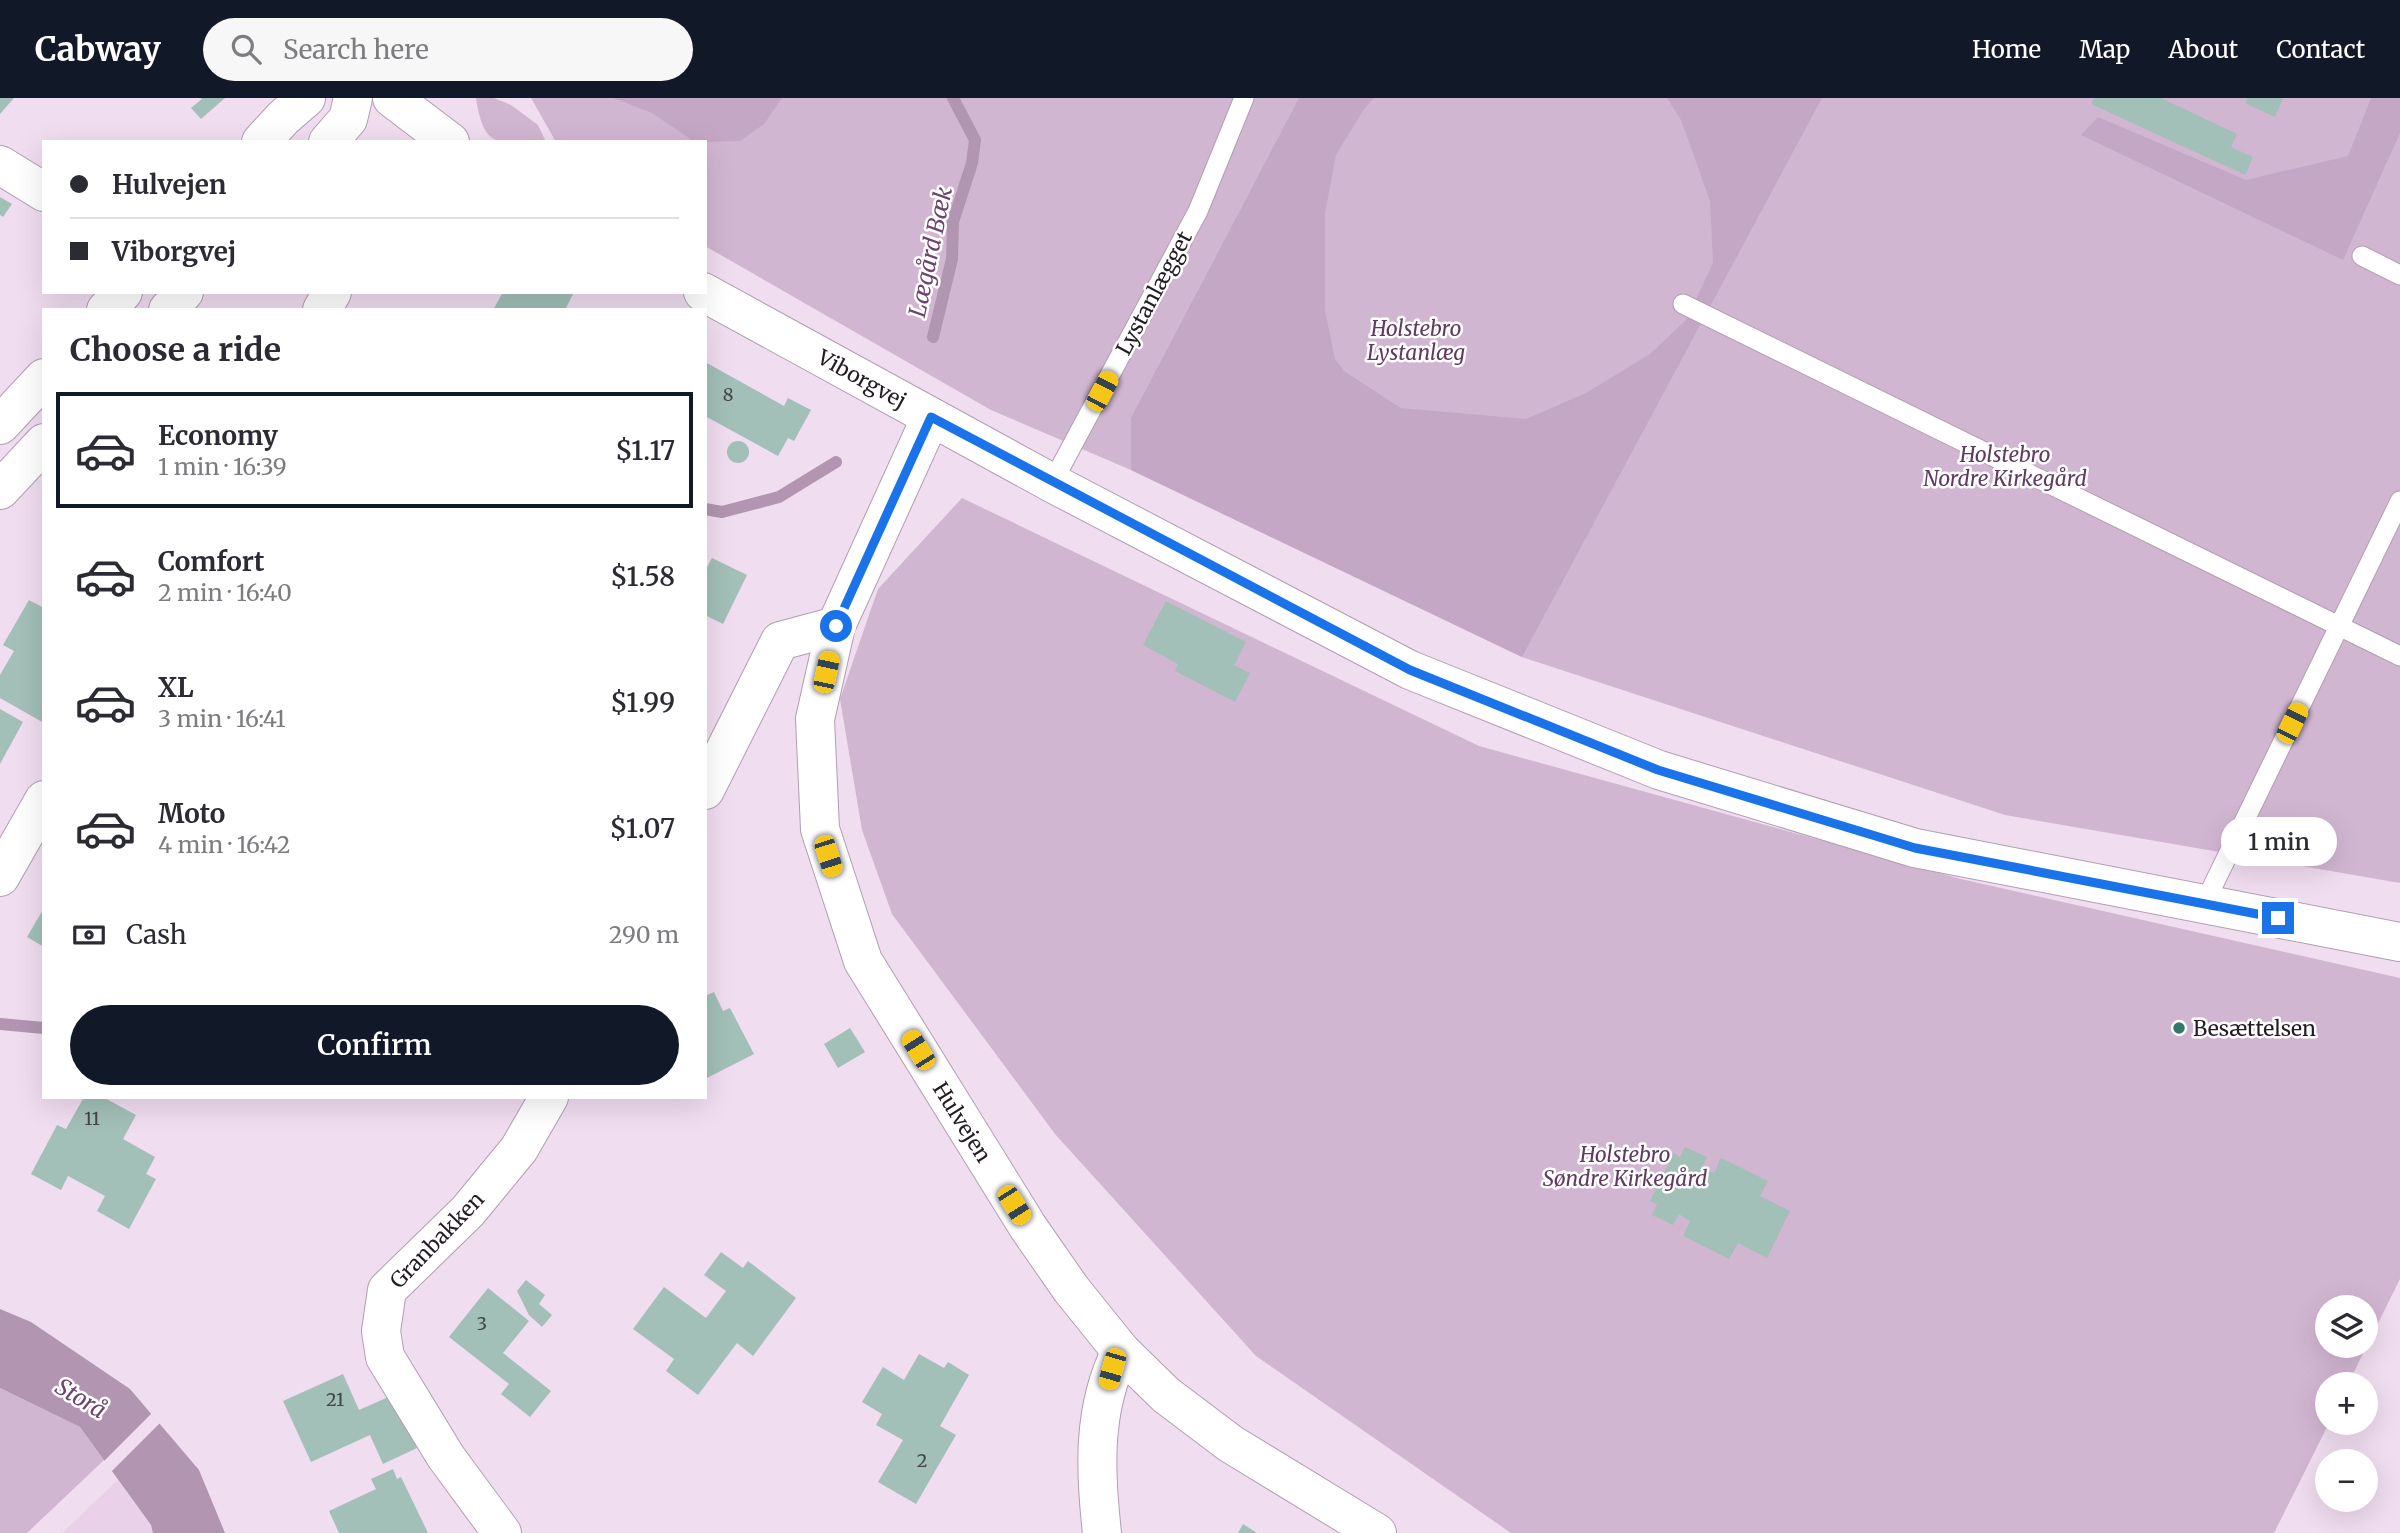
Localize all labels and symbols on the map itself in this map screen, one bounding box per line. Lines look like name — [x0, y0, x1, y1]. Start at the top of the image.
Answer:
water label: Lægård Bæk — [902, 184, 958, 320]
street label: Lystanlægget — [1110, 226, 1198, 360]
park label: Holstebro Lystanlæg — [1367, 315, 1465, 366]
street label: Viborgvej — [812, 343, 911, 414]
car — [1083, 368, 1122, 414]
house number: 8 — [723, 383, 733, 406]
park label: Holstebro Nordre Kirkegård — [1923, 441, 2087, 492]
route start — [820, 610, 852, 642]
car — [812, 649, 841, 695]
car — [2274, 700, 2311, 746]
callout: 1 min — [2220, 816, 2336, 866]
car — [812, 833, 845, 879]
route end — [2262, 902, 2294, 934]
place label: Besættelsen — [2193, 1015, 2316, 1042]
marker: Besættelsen — [2171, 1020, 2187, 1036]
car — [898, 1027, 939, 1073]
street label: Hulvejen — [927, 1077, 997, 1167]
house number: 11 — [84, 1107, 100, 1130]
park label: Holstebro Søndre Kirkegård — [1543, 1141, 1707, 1192]
car — [994, 1182, 1035, 1228]
street label: Granbakken — [384, 1186, 490, 1294]
house number: 3 — [477, 1312, 487, 1335]
car — [1097, 1346, 1128, 1392]
water label: Storå — [50, 1372, 112, 1424]
house number: 21 — [326, 1388, 344, 1411]
house number: 2 — [917, 1449, 927, 1472]

